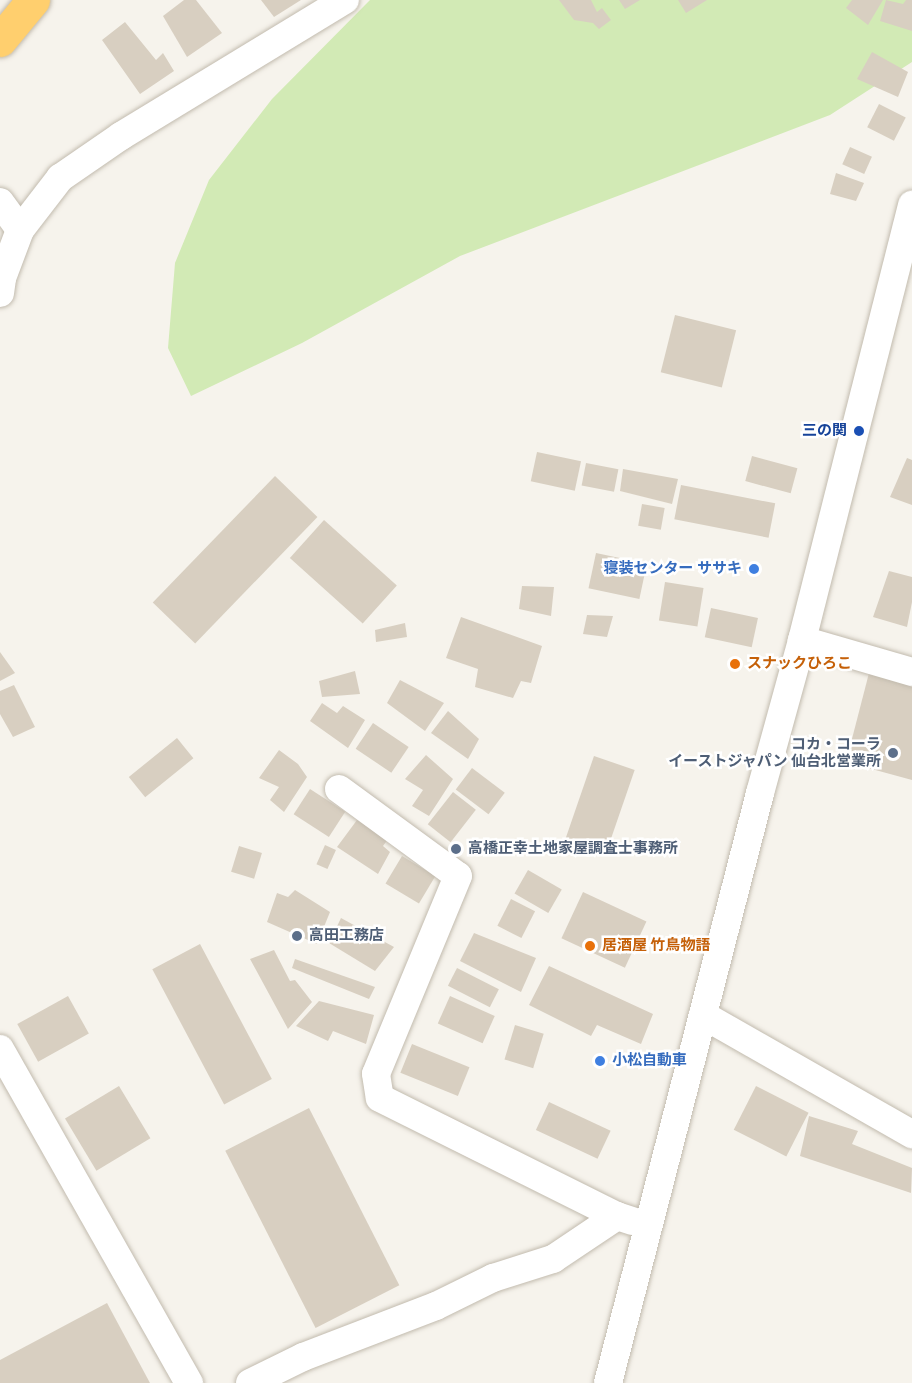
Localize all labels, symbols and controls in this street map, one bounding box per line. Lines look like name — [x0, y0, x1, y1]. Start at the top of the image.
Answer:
place label: 三の関 — [802, 422, 847, 440]
marker: 三の関 — [852, 424, 866, 438]
place label: 寝装センター ササキ — [603, 560, 742, 578]
marker: 寝装センター ササキ — [747, 562, 761, 576]
place label: スナックひろこ — [747, 655, 852, 673]
marker: スナックひろこ — [728, 657, 742, 671]
place label: コカ・コーラ イーストジャパン 仙台北営業所 — [667, 735, 881, 770]
marker: コカ・コーラ イーストジャパン 仙台北営業所 — [886, 746, 900, 760]
place label: 高橋正幸土地家屋調査士事務所 — [468, 840, 678, 858]
marker: 高橋正幸土地家屋調査士事務所 — [449, 842, 463, 856]
place label: 高田工務店 — [309, 927, 384, 945]
marker: 高田工務店 — [290, 929, 304, 943]
place label: 居酒屋 竹鳥物語 — [602, 937, 711, 955]
marker: 居酒屋 竹鳥物語 — [583, 939, 597, 953]
place label: 小松自動車 — [612, 1052, 687, 1070]
marker: 小松自動車 — [593, 1054, 607, 1068]

